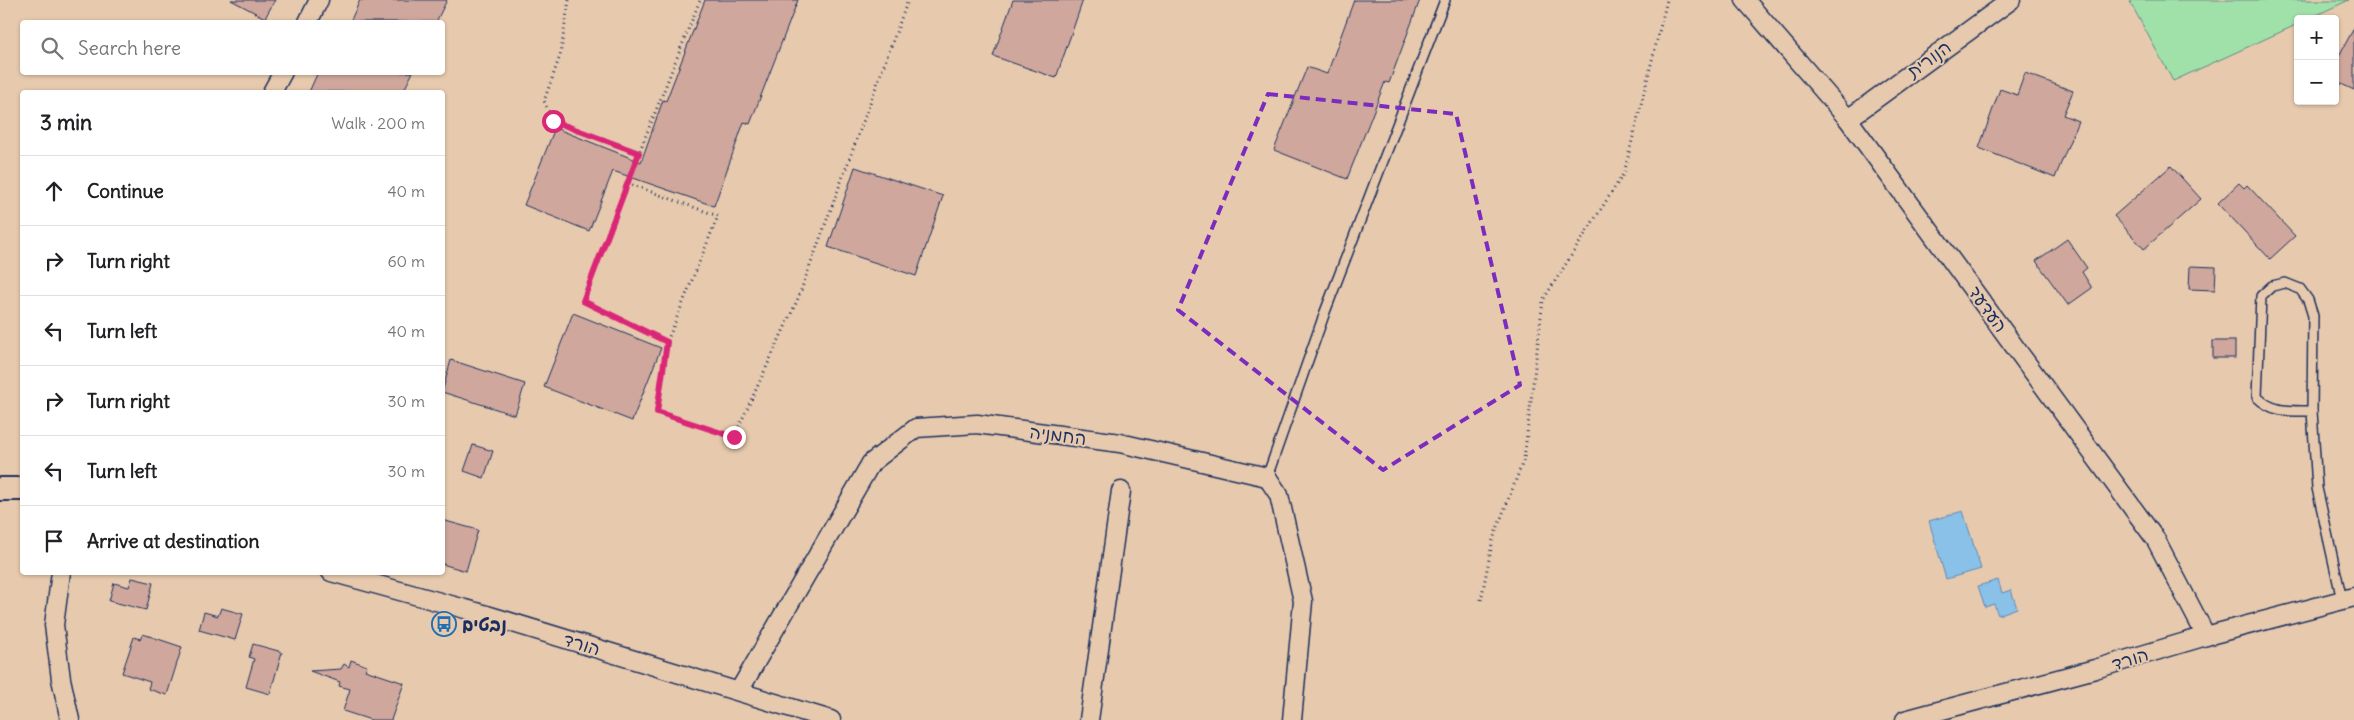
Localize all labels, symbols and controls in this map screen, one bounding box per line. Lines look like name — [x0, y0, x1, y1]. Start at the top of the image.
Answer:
map controls — [2294, 15, 2339, 105]
button: + — [2294, 15, 2339, 60]
search box — [20, 20, 445, 75]
icon: search — [38, 34, 66, 62]
street label: הנורית — [1902, 35, 1956, 83]
text: Search here — [78, 36, 181, 60]
button: − — [2294, 60, 2339, 105]
text: 3 min — [40, 109, 92, 136]
route start — [542, 110, 565, 133]
text: Walk · 200 m — [331, 113, 425, 133]
icon: ahead — [40, 177, 68, 205]
text: Continue — [87, 179, 164, 203]
text: 40 m — [387, 181, 425, 201]
icon: right — [40, 247, 68, 275]
text: Turn right — [87, 249, 170, 273]
text: 60 m — [387, 251, 425, 271]
street label: העדעד — [1963, 281, 2013, 337]
icon: left — [40, 317, 68, 345]
text: Turn left — [87, 319, 157, 343]
text: 40 m — [387, 321, 425, 341]
icon: right — [40, 387, 68, 415]
text: Turn right — [87, 389, 170, 413]
text: 30 m — [388, 391, 425, 411]
street label: החמניה — [1028, 420, 1088, 450]
route end — [723, 426, 746, 449]
icon: left — [40, 457, 68, 485]
text: Turn left — [87, 459, 157, 483]
text: 30 m — [388, 461, 425, 481]
icon: arrive — [40, 527, 68, 555]
text: Arrive at destination — [87, 529, 260, 553]
bus stop icon: נבטים — [431, 611, 457, 637]
place label: נבטים — [462, 613, 507, 636]
street label: הורד — [561, 628, 603, 660]
street label: הורד — [2109, 643, 2151, 675]

